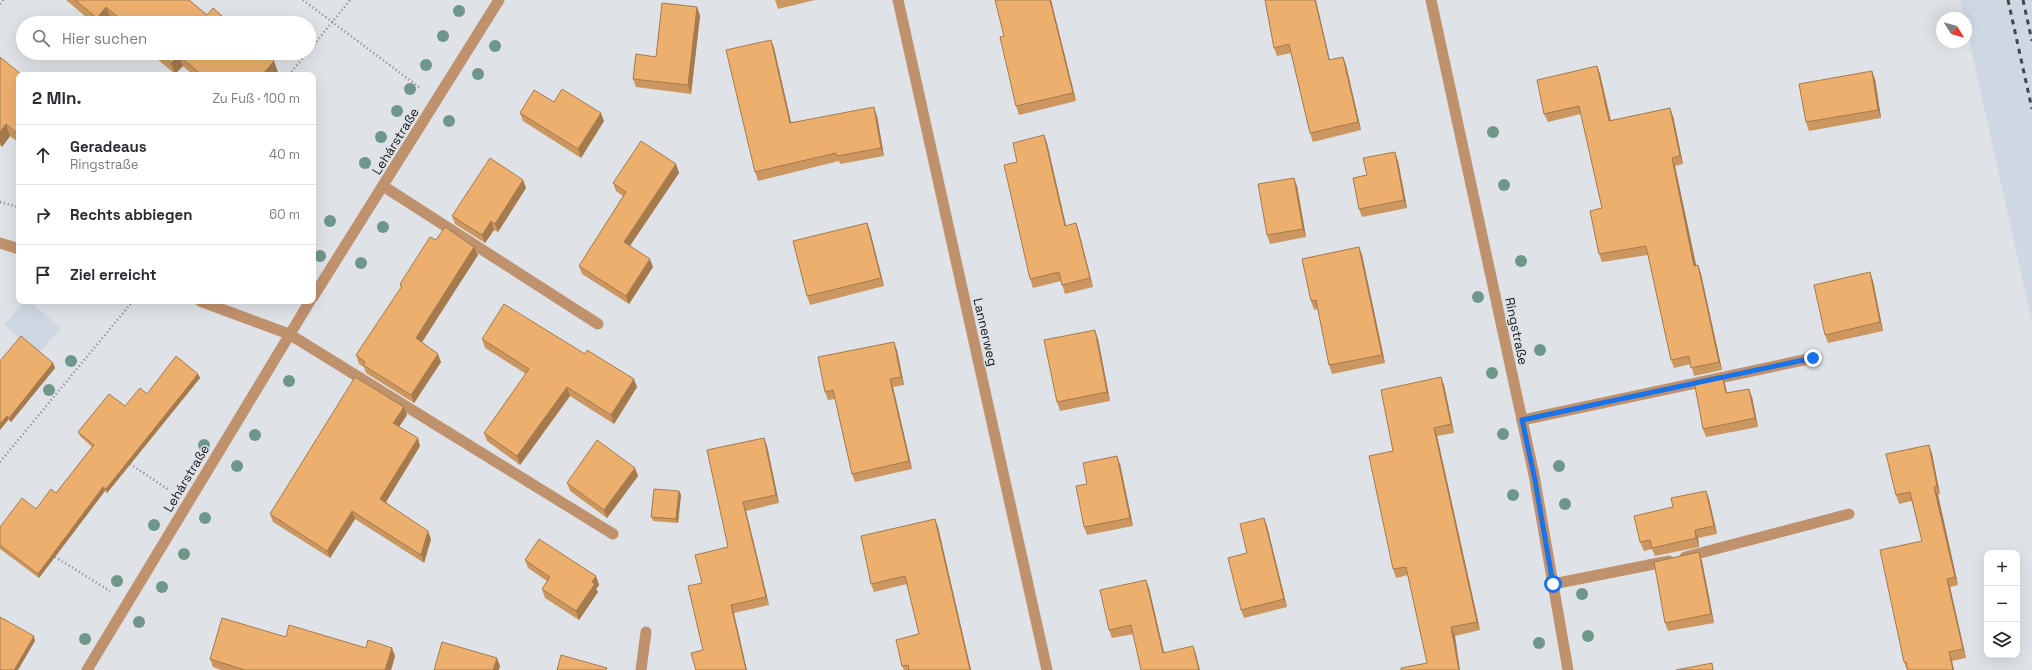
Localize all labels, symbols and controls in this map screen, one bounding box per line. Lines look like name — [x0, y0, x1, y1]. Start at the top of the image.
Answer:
north arrow — [1936, 12, 1972, 48]
search box — [16, 16, 316, 60]
icon: search — [30, 27, 52, 49]
text: Hier suchen — [62, 29, 147, 48]
text: 2 Min. — [32, 87, 81, 109]
text: Zu Fuß · 100 m — [212, 90, 300, 107]
street label: Lehárstraße — [368, 105, 423, 178]
text: Geradeaus — [70, 137, 147, 156]
icon: ahead — [32, 144, 54, 166]
text: 40 m — [269, 146, 300, 163]
text: Ringstraße — [70, 156, 138, 173]
icon: right — [32, 204, 54, 226]
text: Rechts abbiegen — [70, 205, 192, 224]
text: 60 m — [269, 206, 300, 223]
icon: arrive — [32, 264, 54, 286]
text: Ziel erreicht — [70, 265, 157, 284]
street label: Lannerweg — [969, 296, 1002, 368]
street label: Ringstraße — [1501, 296, 1532, 366]
route end — [1804, 349, 1822, 367]
street label: Lehárstraße — [160, 441, 213, 515]
map controls — [1984, 550, 2020, 658]
button: + — [1984, 550, 2020, 586]
route start — [1544, 575, 1562, 593]
button: − — [1984, 586, 2020, 622]
button: layers — [1984, 622, 2020, 658]

